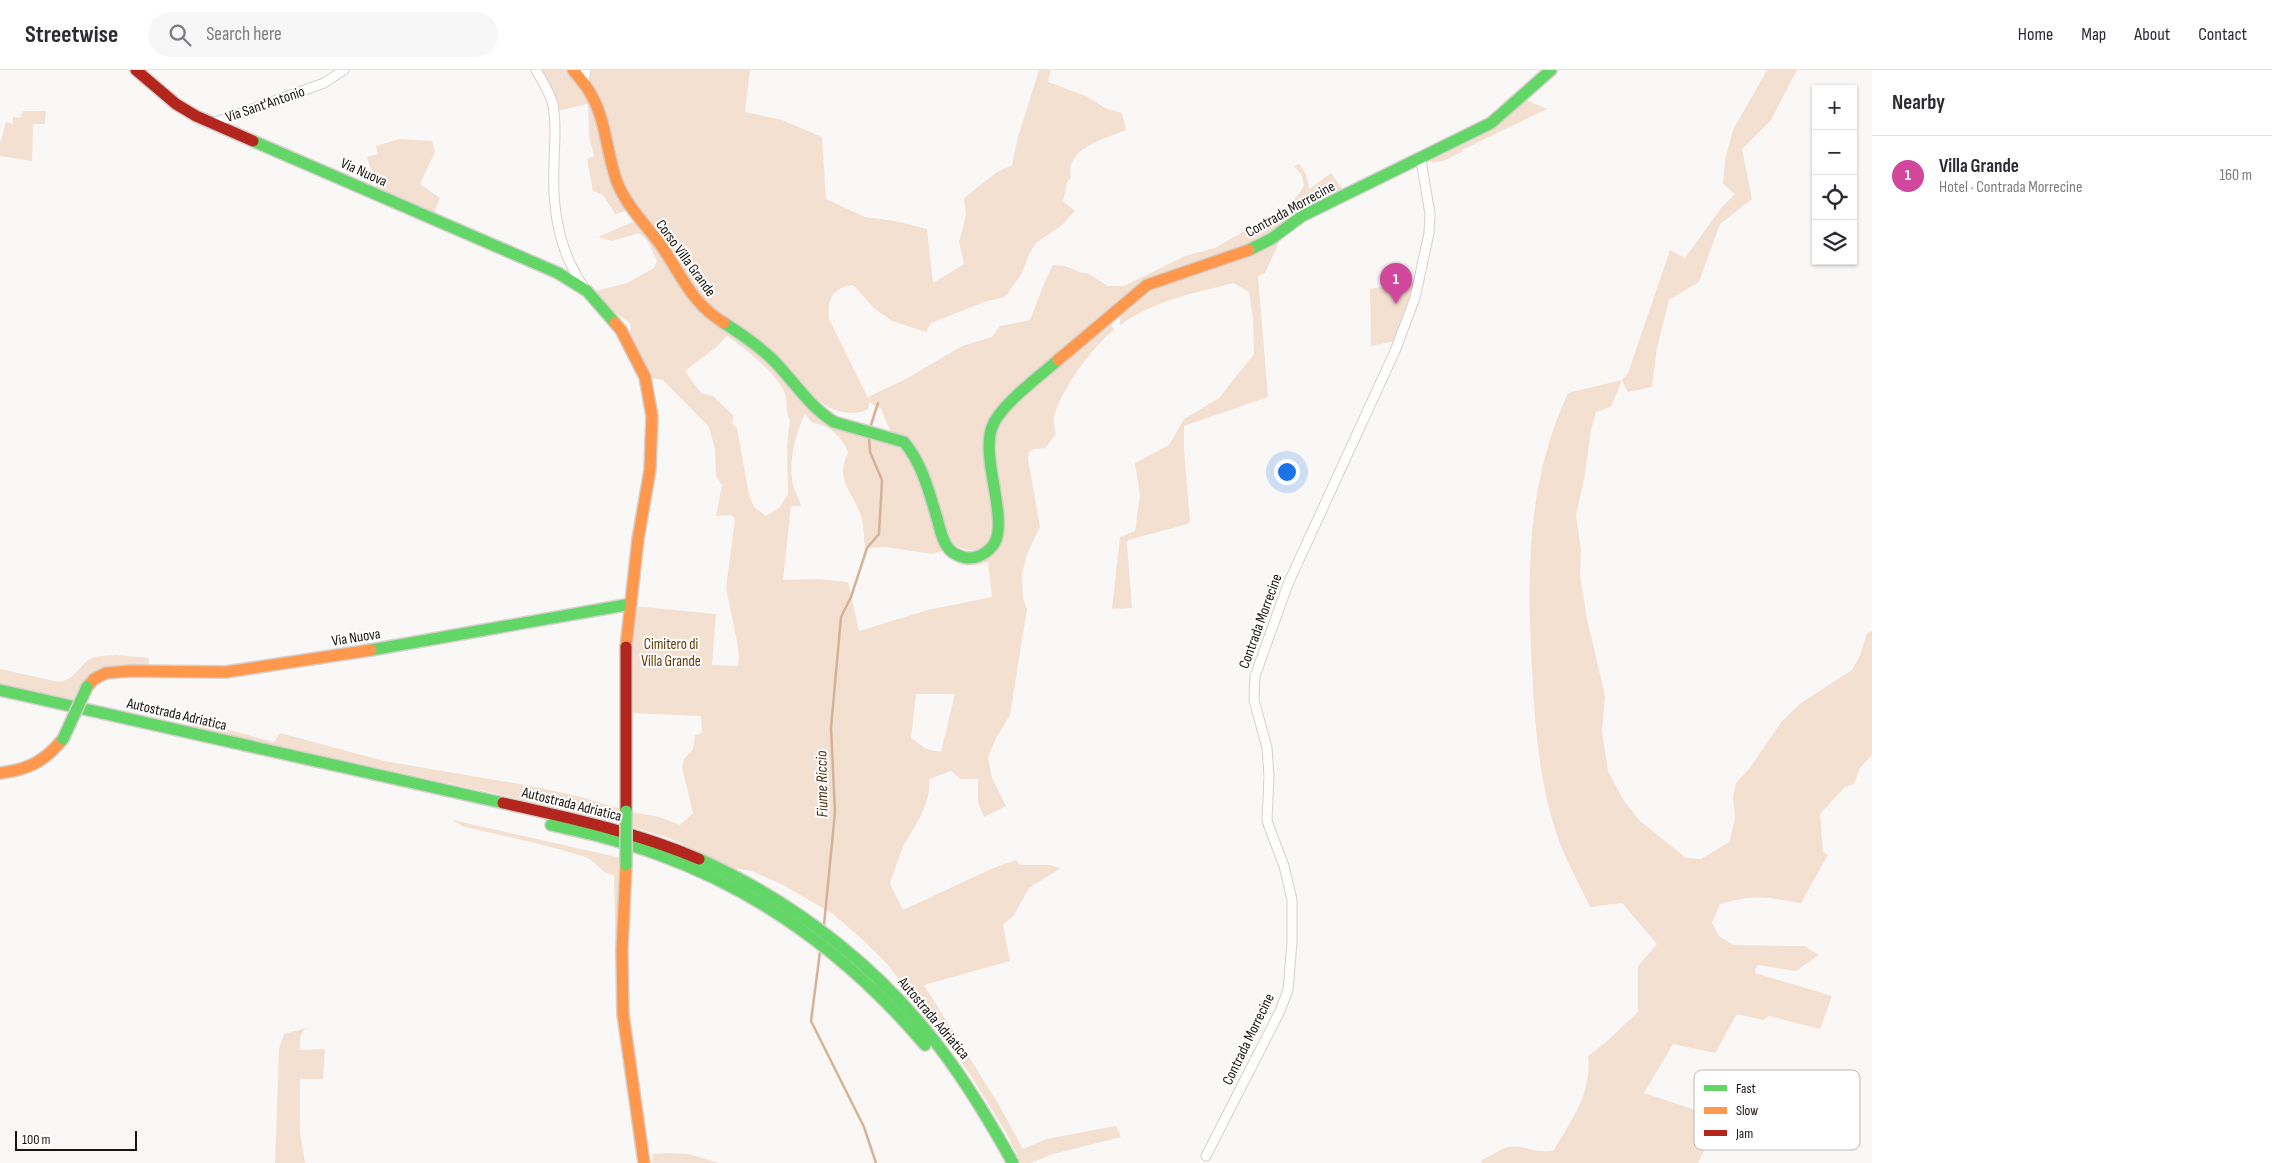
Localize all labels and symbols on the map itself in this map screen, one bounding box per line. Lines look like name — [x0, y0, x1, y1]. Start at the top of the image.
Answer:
street label: Via Sant'Antonio — [223, 82, 307, 127]
street label: Via Nuova — [338, 154, 390, 191]
street label: Contrada Morrecine — [1242, 177, 1338, 242]
street label: Corso Villa Grande — [651, 216, 720, 301]
pin: 1 — [1380, 263, 1412, 304]
your location — [1274, 459, 1300, 485]
street label: Contrada Morrecine — [1235, 571, 1286, 671]
street label: Via Nuova — [330, 624, 382, 651]
park label: Cimitero di Villa Grande — [641, 635, 701, 671]
street label: Autostrada Adriatica — [124, 694, 229, 735]
water label: Fiume Riccio — [812, 750, 833, 817]
street label: Autostrada Adriatica — [519, 783, 624, 826]
street label: Autostrada Adriatica — [893, 972, 974, 1064]
street label: Contrada Morrecine — [1218, 990, 1279, 1088]
legend — [1694, 1070, 1860, 1150]
text: Fast — [1736, 1080, 1756, 1097]
text: Slow — [1736, 1102, 1758, 1119]
text: Jam — [1735, 1125, 1753, 1142]
scale bar — [15, 1128, 138, 1151]

